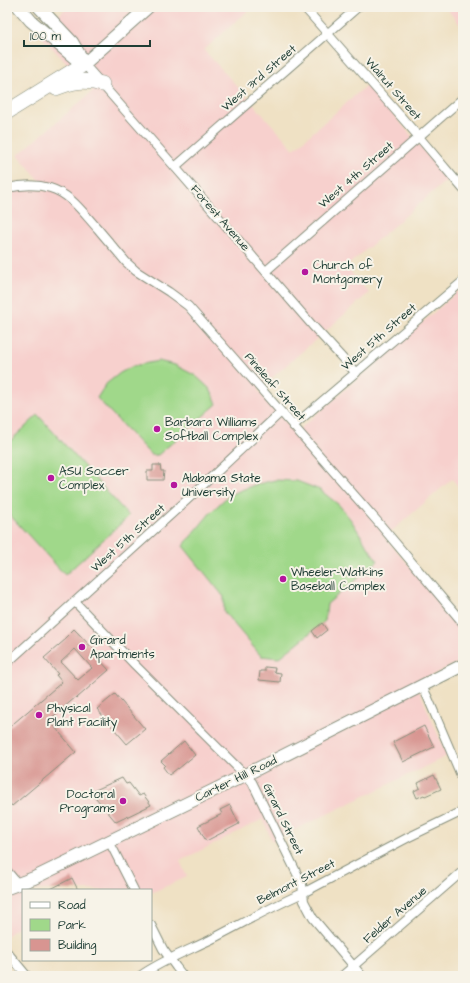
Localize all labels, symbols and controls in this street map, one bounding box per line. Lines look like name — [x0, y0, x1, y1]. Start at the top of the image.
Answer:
scale bar — [24, 22, 150, 48]
text: 100 m — [30, 28, 61, 45]
street label: West 3rd Street — [218, 41, 300, 115]
street label: Walnut Street — [361, 54, 425, 124]
street label: West 4th Street — [315, 138, 397, 212]
street label: Forest Avenue — [186, 181, 254, 255]
place label: Church of Montgomery — [313, 257, 383, 289]
marker: Church of Montgomery — [300, 267, 310, 277]
street label: West 5th Street — [338, 299, 420, 374]
street label: Pineleaf Street — [241, 349, 310, 425]
place label: Barbara Williams Softball Complex — [165, 414, 259, 445]
marker: Barbara Williams Softball Complex — [152, 424, 162, 434]
place label: ASU Soccer Complex — [59, 463, 129, 494]
place label: Alabama State University — [182, 470, 261, 502]
marker: ASU Soccer Complex — [46, 473, 56, 483]
marker: Alabama State University — [169, 480, 179, 490]
street label: West 5th Street — [87, 500, 169, 576]
place label: Wheeler-Watkins Baseball Complex — [291, 564, 385, 595]
marker: Wheeler-Watkins Baseball Complex — [278, 574, 288, 584]
place label: Girard Apartments — [90, 632, 155, 663]
marker: Girard Apartments — [77, 642, 87, 652]
place label: Physical Plant Facility — [47, 700, 118, 732]
marker: Physical Plant Facility — [34, 710, 44, 720]
street label: Carter Hill Road — [192, 752, 280, 806]
street label: Girard Street — [258, 780, 308, 858]
place label: Doctoral Programs — [60, 786, 115, 818]
marker: Doctoral Programs — [118, 796, 128, 806]
street label: Belmont Street — [254, 855, 338, 909]
street label: Felder Avenue — [359, 882, 431, 948]
legend — [22, 889, 152, 961]
text: Road — [58, 897, 86, 914]
text: Park — [58, 917, 86, 934]
text: Building — [58, 937, 96, 955]

